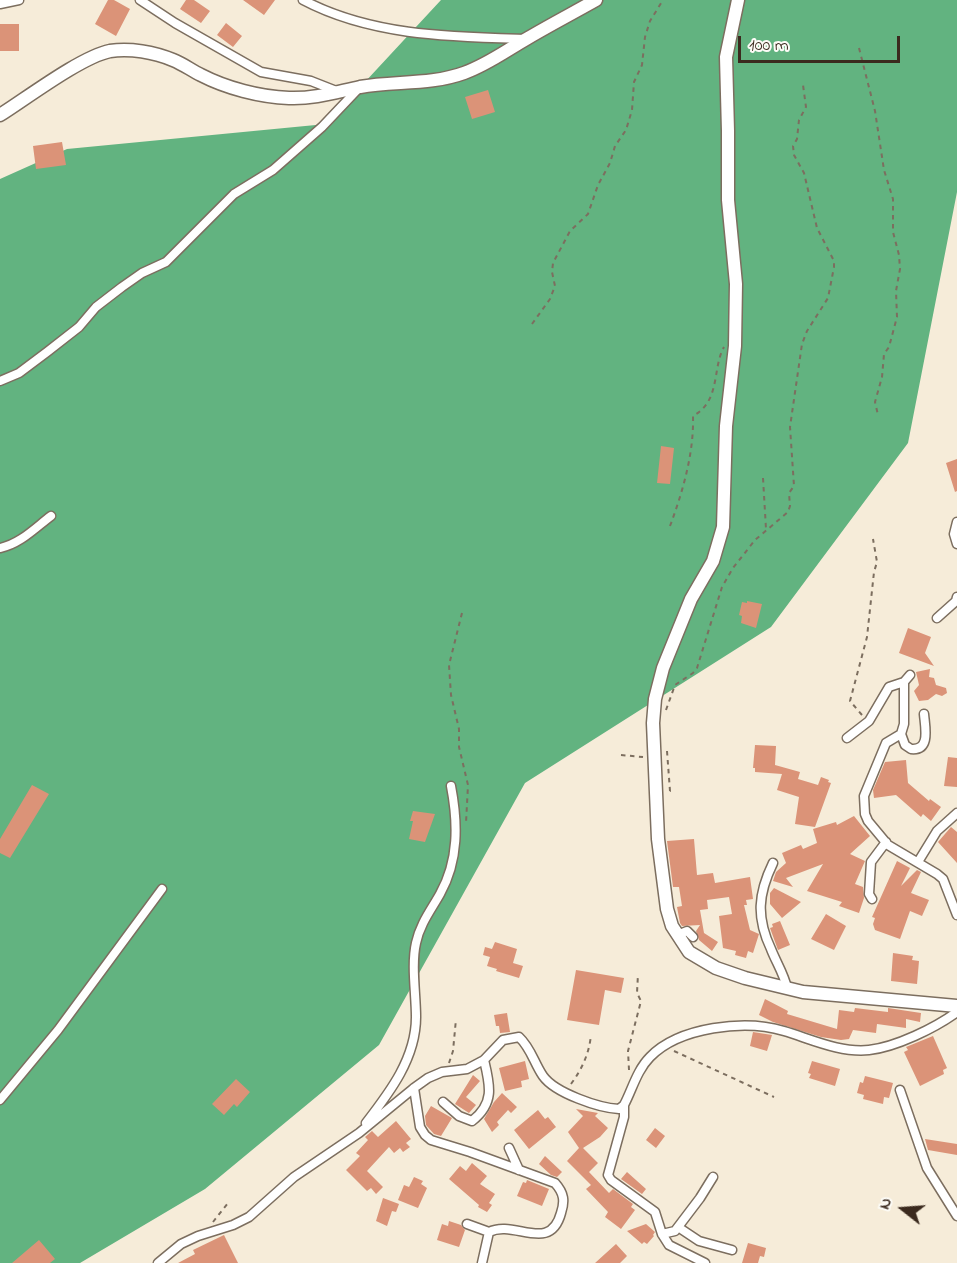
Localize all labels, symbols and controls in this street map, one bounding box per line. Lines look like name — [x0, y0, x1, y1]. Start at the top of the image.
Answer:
scale bar — [741, 24, 903, 62]
text: 100 m — [749, 33, 789, 59]
north arrow — [873, 1179, 933, 1239]
text: N — [873, 1195, 899, 1212]

